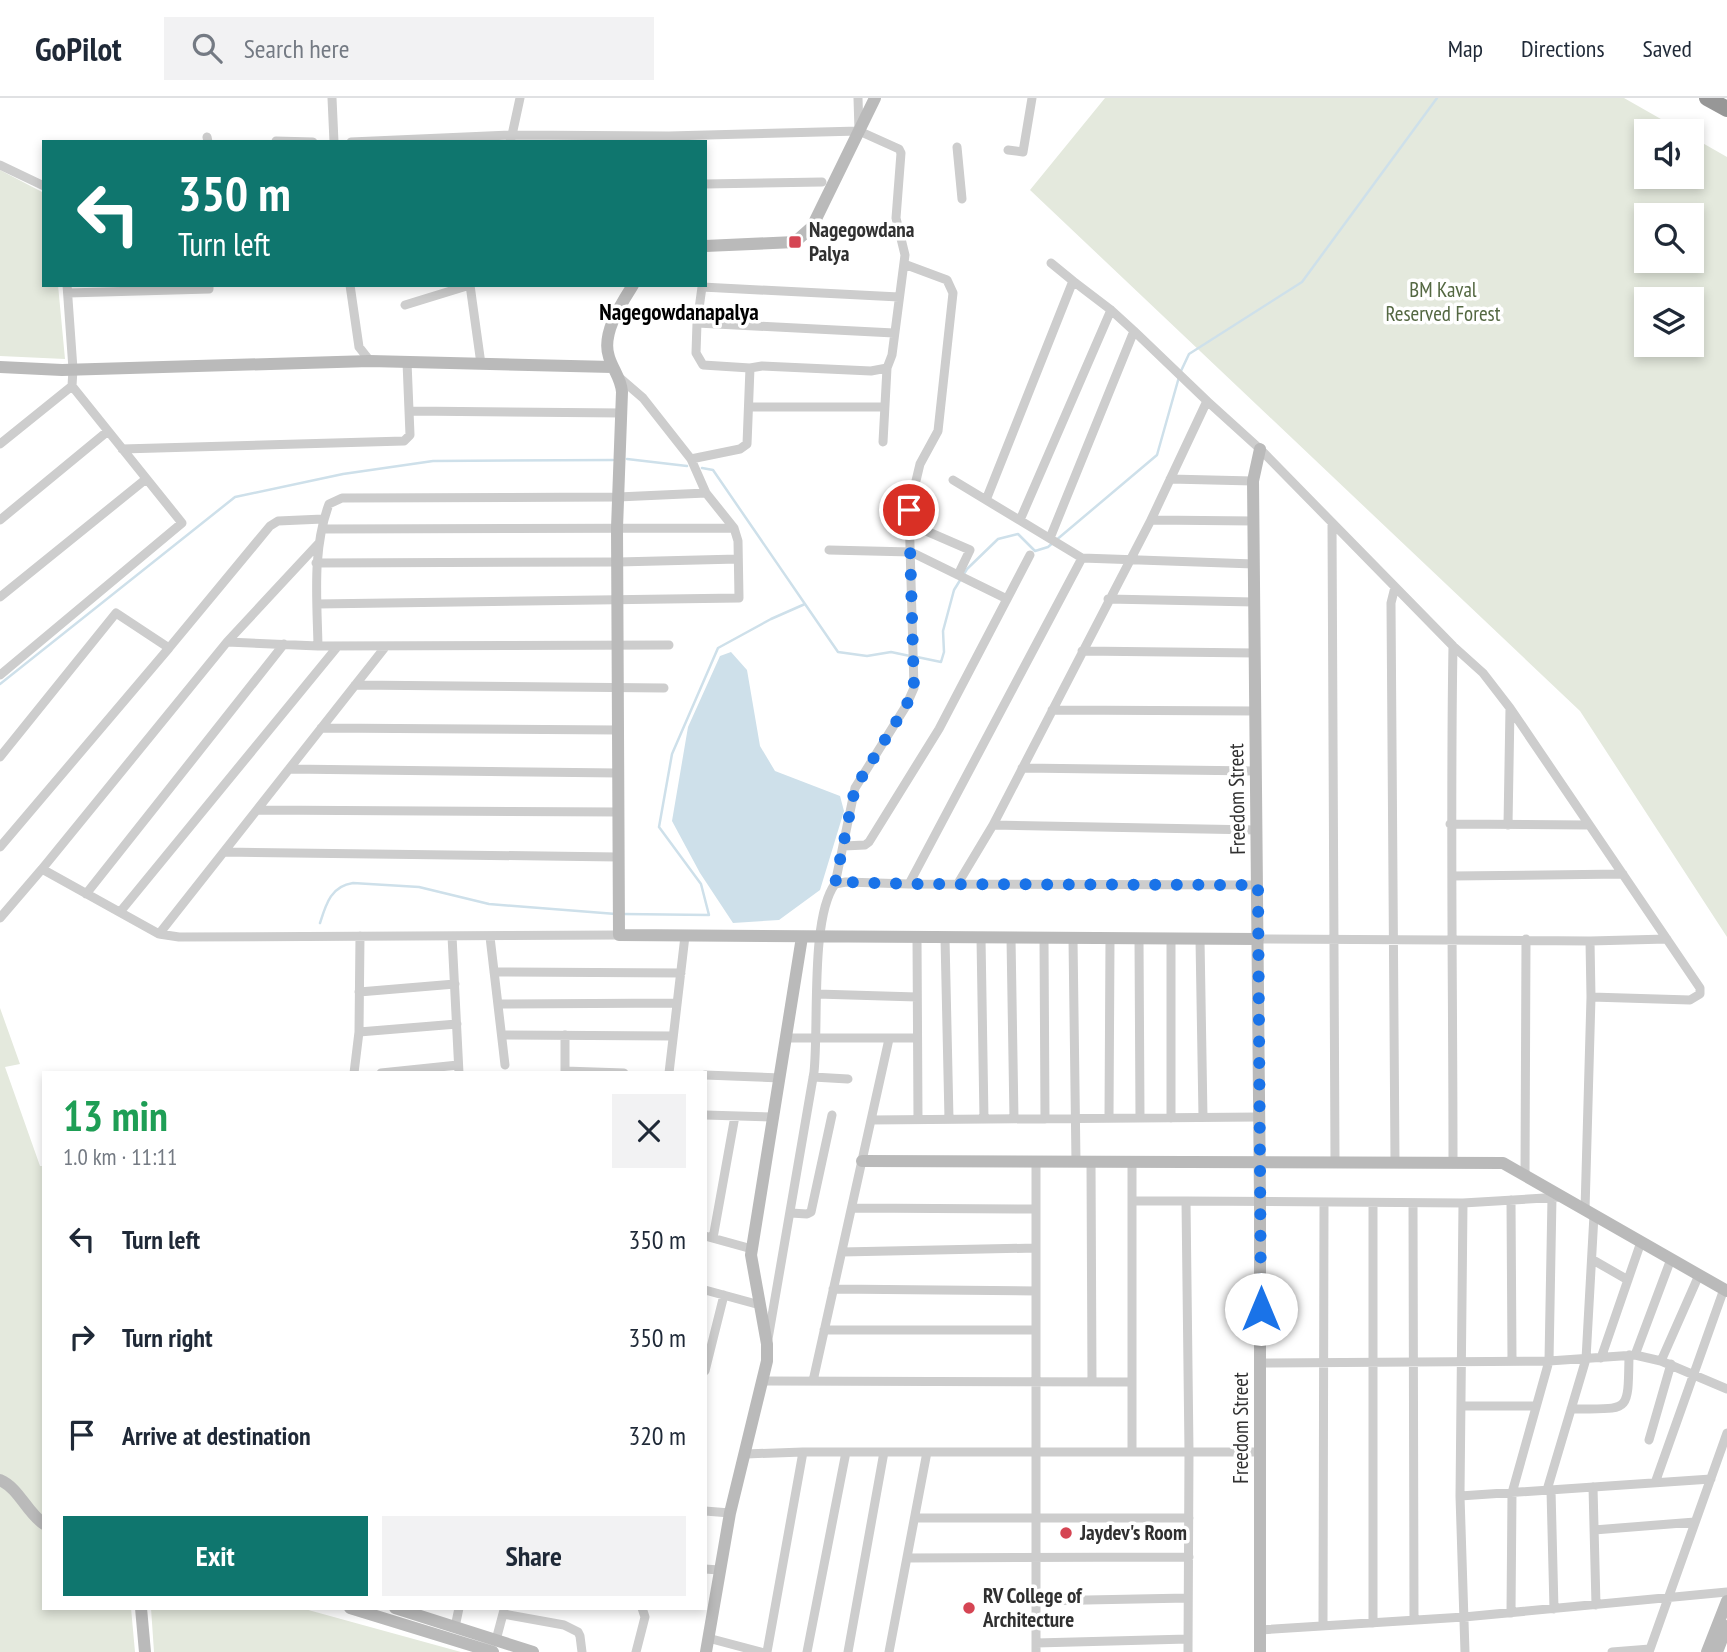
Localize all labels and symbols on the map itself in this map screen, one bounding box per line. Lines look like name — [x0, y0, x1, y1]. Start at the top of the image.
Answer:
place label: Nagegowdana Palya — [809, 216, 915, 267]
marker: Nagegowdana Palya — [787, 234, 803, 250]
park label: BM Kaval Reserved Forest — [1386, 276, 1501, 327]
district label: Nagegowdanapalya — [599, 297, 759, 326]
pin — [879, 480, 939, 540]
street label: Freedom Street — [1222, 743, 1251, 855]
position arrow — [1224, 1272, 1298, 1346]
street label: Freedom Street — [1227, 1372, 1254, 1484]
place label: Jaydev's Room — [1079, 1519, 1187, 1546]
marker: Jaydev's Room — [1058, 1525, 1074, 1541]
place label: RV College of Architecture — [982, 1582, 1083, 1633]
marker: RV College of Architecture — [961, 1600, 977, 1616]

